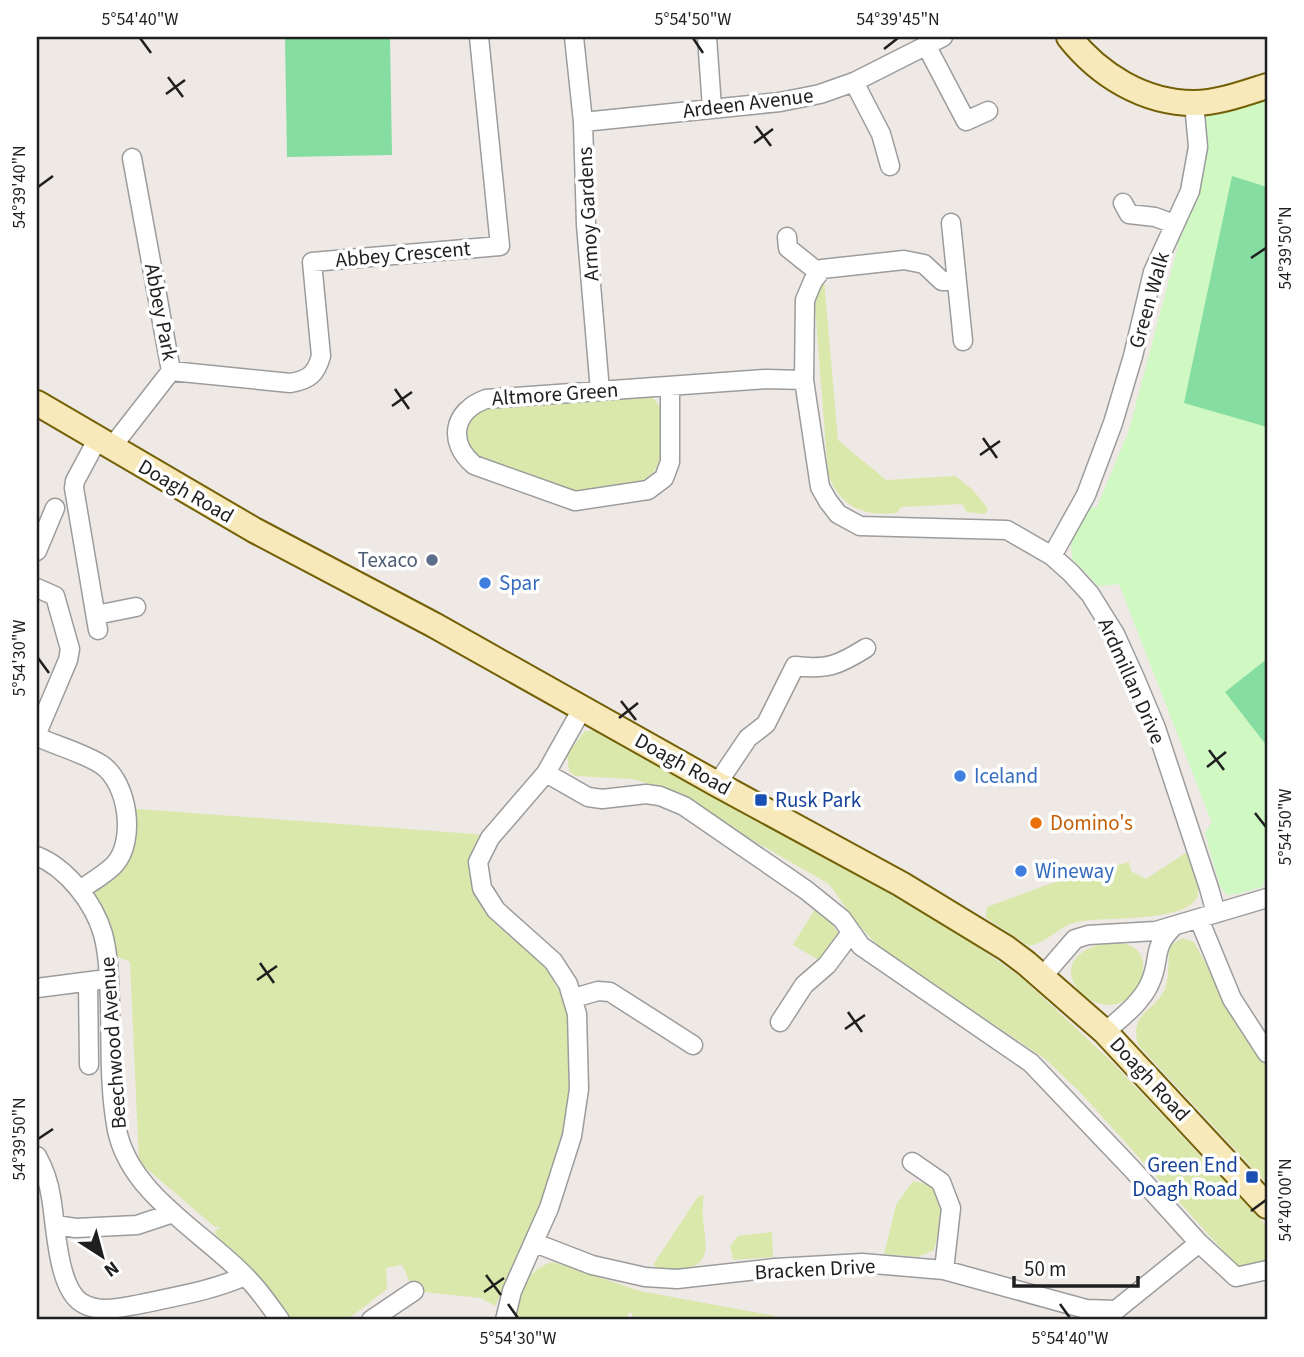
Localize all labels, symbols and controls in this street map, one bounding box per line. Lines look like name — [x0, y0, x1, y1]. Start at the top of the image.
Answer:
text: 5°54'40"W — [102, 7, 179, 32]
text: 5°54'50"W — [655, 7, 732, 32]
text: 54°39'45"N — [856, 7, 940, 32]
street label: Ardeen Avenue — [681, 80, 815, 126]
text: 54°39'40"N — [7, 145, 32, 229]
street label: Armoy Gardens — [569, 146, 606, 282]
text: 54°39'50"N — [1273, 206, 1298, 290]
street label: Abbey Crescent — [334, 233, 472, 275]
street label: Green Walk — [1121, 248, 1177, 352]
street label: Abbey Park — [137, 261, 185, 364]
street label: Altmore Green — [491, 375, 619, 413]
street label: Doagh Road — [133, 452, 239, 530]
place label: Texaco — [358, 545, 418, 575]
marker: Texaco — [424, 552, 440, 568]
place label: Spar — [499, 568, 540, 598]
marker: Spar — [477, 575, 493, 591]
street label: Ardmillan Drive — [1091, 613, 1173, 749]
text: 5°54'30"W — [7, 620, 32, 697]
street label: Doagh Road — [629, 725, 737, 803]
place label: Iceland — [974, 761, 1038, 791]
marker: Iceland — [952, 768, 968, 784]
place label: Rusk Park — [775, 785, 862, 815]
text: 5°54'50"W — [1273, 789, 1298, 866]
marker: Rusk Park — [753, 792, 769, 808]
place label: Domino's — [1050, 808, 1133, 838]
marker: Domino's — [1028, 815, 1044, 831]
place label: Wineway — [1035, 856, 1114, 886]
marker: Wineway — [1013, 863, 1029, 879]
street label: Beechwood Avenue — [92, 956, 134, 1130]
street label: Doagh Road — [1103, 1030, 1197, 1128]
text: 54°39'50"N — [7, 1097, 32, 1181]
place label: Green End Doagh Road — [1132, 1150, 1238, 1204]
text: 54°40'00"N — [1273, 1158, 1298, 1242]
marker: Green End Doagh Road — [1244, 1169, 1260, 1185]
north arrow — [66, 1220, 136, 1290]
scale bar — [1014, 1245, 1138, 1289]
street label: Bracken Drive — [754, 1251, 876, 1287]
text: N — [98, 1254, 124, 1283]
text: 50 m — [1024, 1254, 1066, 1284]
text: 5°54'30"W — [480, 1326, 557, 1351]
text: 5°54'40"W — [1032, 1326, 1109, 1351]

